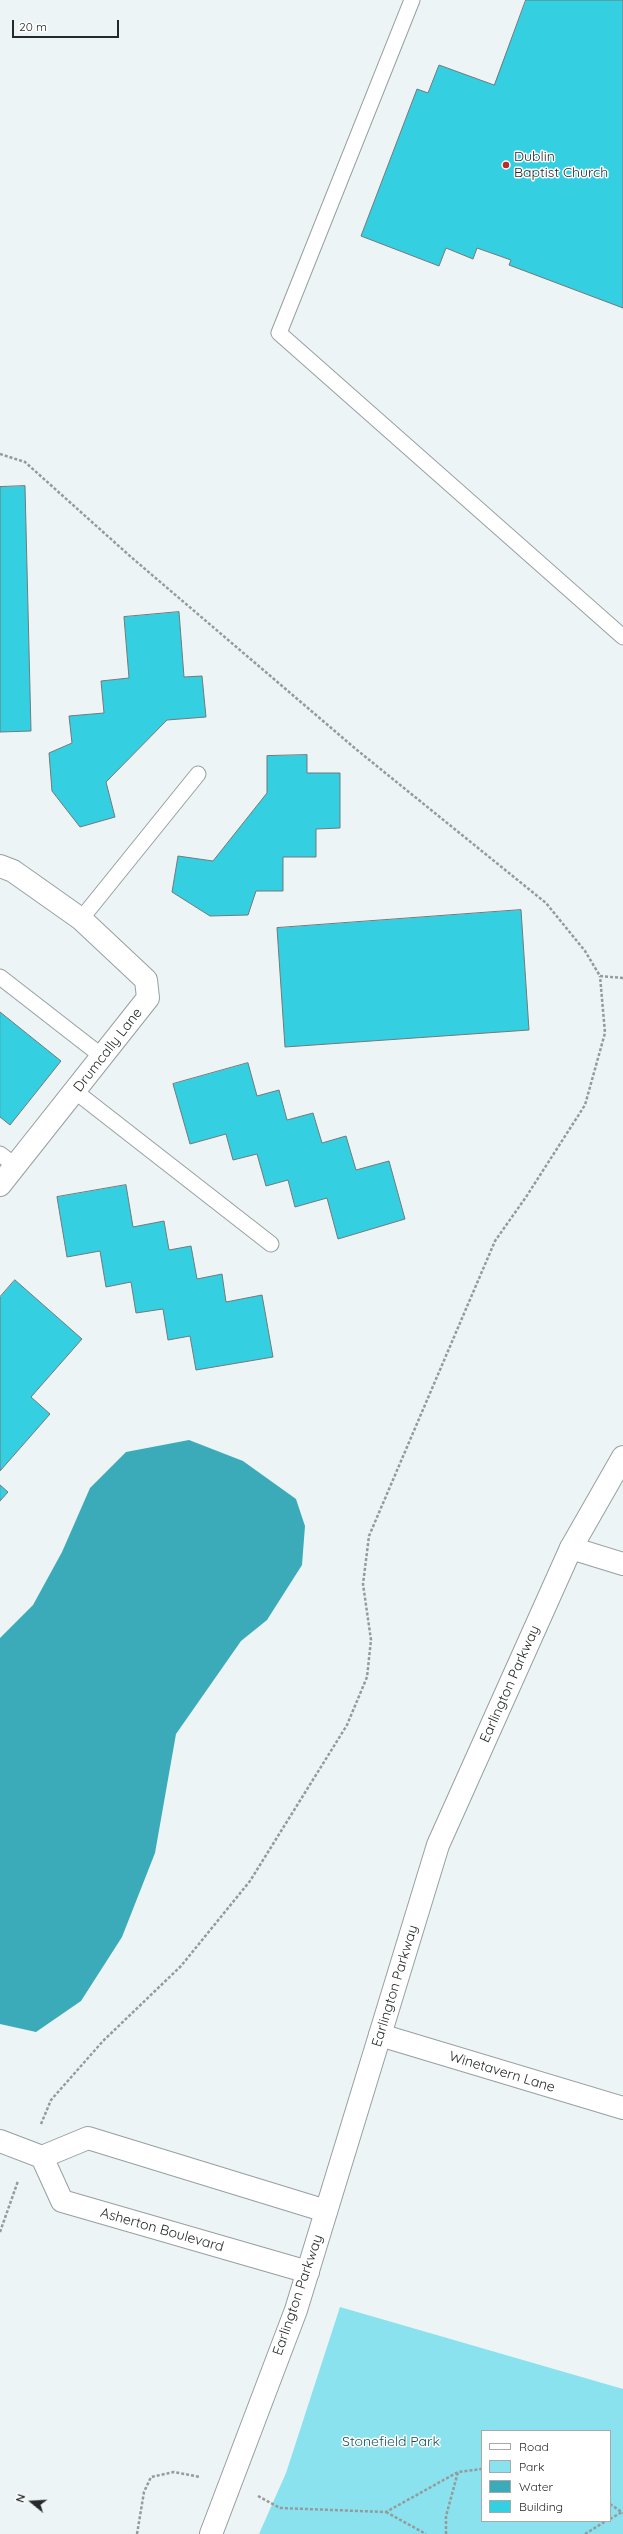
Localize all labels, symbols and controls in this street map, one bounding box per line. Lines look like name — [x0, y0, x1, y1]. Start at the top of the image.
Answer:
scale bar — [14, 12, 121, 38]
text: 20 m — [19, 19, 47, 34]
place label: Dublin Baptist Church — [514, 149, 608, 182]
marker: Dublin Baptist Church — [501, 160, 511, 170]
street label: Drumcally Lane — [70, 1005, 146, 1095]
street label: Earlington Parkway — [477, 1623, 543, 1745]
street label: Earlington Parkway — [368, 1923, 422, 2049]
street label: Winetavern Lane — [447, 2048, 557, 2096]
street label: Asherton Boulevard — [98, 2204, 226, 2256]
street label: Earlington Parkway — [269, 2232, 327, 2358]
legend — [481, 2430, 611, 2522]
park label: Stonefield Park — [342, 2434, 440, 2450]
text: Road — [519, 2439, 549, 2454]
text: Park — [519, 2459, 544, 2474]
text: Water — [519, 2479, 553, 2494]
north arrow — [12, 2482, 52, 2522]
text: N — [13, 2492, 28, 2504]
text: Building — [519, 2499, 563, 2514]

